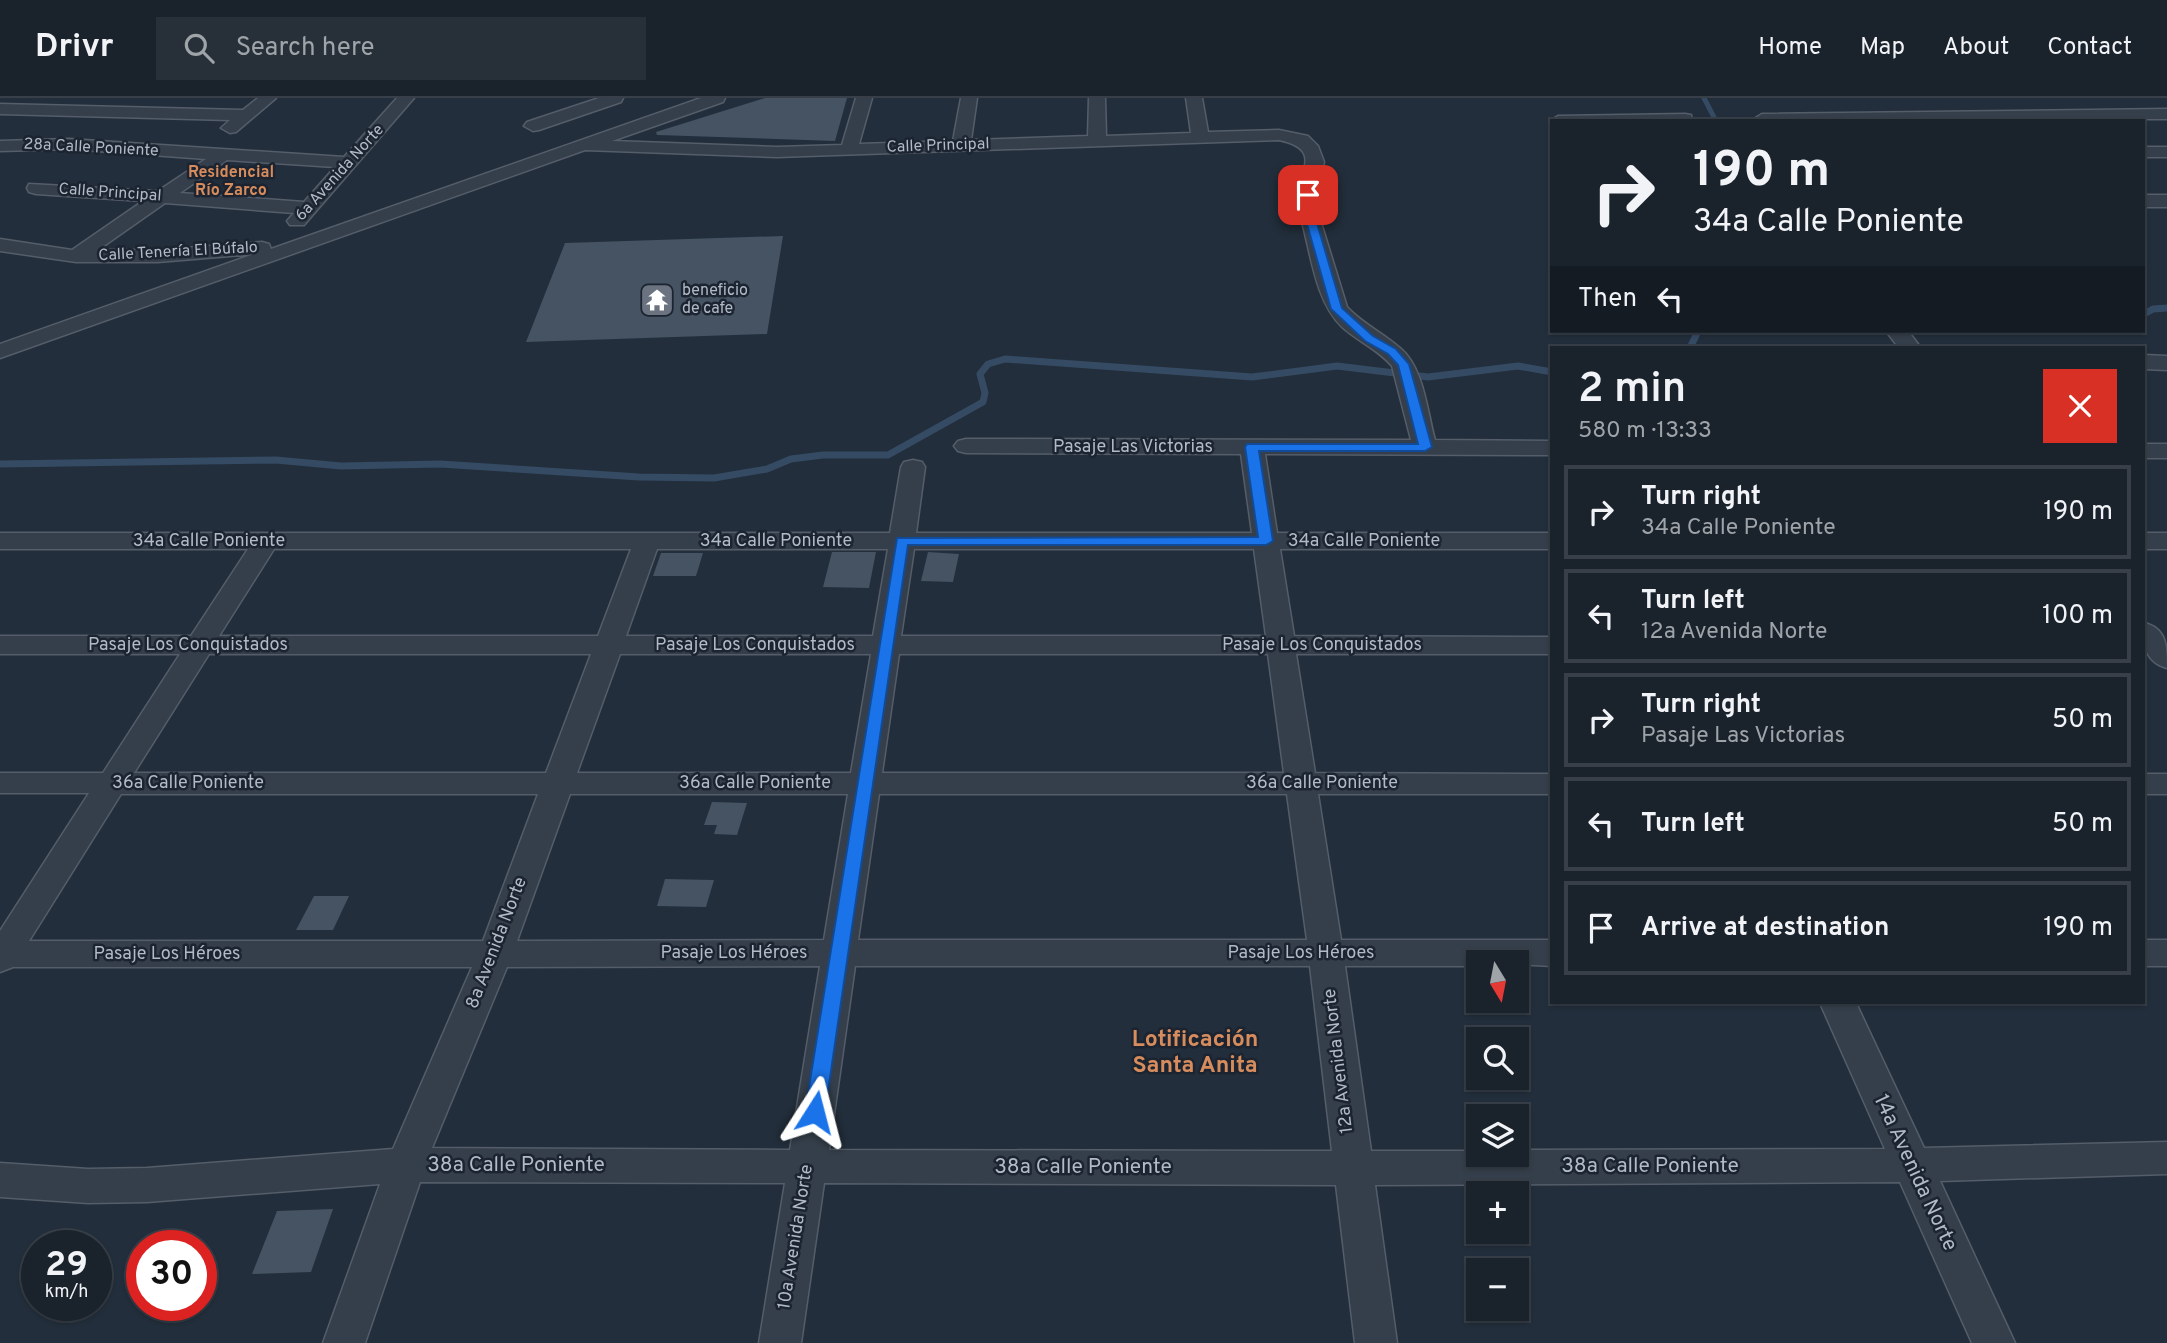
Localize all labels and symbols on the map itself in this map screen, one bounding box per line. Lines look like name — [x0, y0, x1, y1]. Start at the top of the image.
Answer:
street label: 6a Avenida Norte — [291, 120, 389, 226]
street label: 28a Calle Poniente — [23, 134, 159, 162]
street label: Calle Principal — [886, 134, 990, 158]
district label: Residencial Río Zarco — [188, 163, 274, 201]
pin — [1278, 165, 1338, 225]
street label: Calle Principal — [58, 179, 162, 207]
street label: Calle Tenería El Búfalo — [98, 238, 258, 266]
temple icon: beneficio de cafe — [638, 281, 676, 319]
place label: beneficio de cafe — [682, 281, 748, 319]
street label: Pasaje Las Victorias — [1053, 436, 1213, 459]
street label: 34a Calle Poniente — [133, 530, 285, 553]
street label: 34a Calle Poniente — [700, 530, 852, 553]
street label: 34a Calle Poniente — [1288, 530, 1440, 553]
street label: Pasaje Los Conquistados — [88, 634, 288, 657]
street label: Pasaje Los Conquistados — [655, 634, 855, 657]
street label: Pasaje Los Conquistados — [1222, 634, 1422, 657]
street label: 36a Calle Poniente — [112, 772, 264, 795]
street label: 36a Calle Poniente — [679, 772, 831, 795]
street label: 36a Calle Poniente — [1246, 772, 1398, 795]
street label: 8a Avenida Norte — [461, 874, 533, 1012]
street label: Pasaje Los Héroes — [661, 942, 807, 965]
street label: Pasaje Los Héroes — [1228, 942, 1374, 965]
street label: Pasaje Los Héroes — [94, 943, 240, 966]
north arrow — [1466, 950, 1530, 1013]
street label: 12a Avenida Norte — [1319, 987, 1359, 1135]
district label: Lotificación Santa Anita — [1132, 1026, 1258, 1081]
position arrow — [778, 1075, 852, 1149]
street label: 14a Avenida Norte — [1867, 1090, 1963, 1256]
street label: 38a Calle Poniente — [427, 1152, 605, 1179]
street label: 38a Calle Poniente — [1561, 1153, 1739, 1180]
street label: 38a Calle Poniente — [994, 1154, 1172, 1181]
street label: 10a Avenida Norte — [773, 1163, 819, 1311]
speed limit sign: 30 — [126, 1230, 217, 1321]

